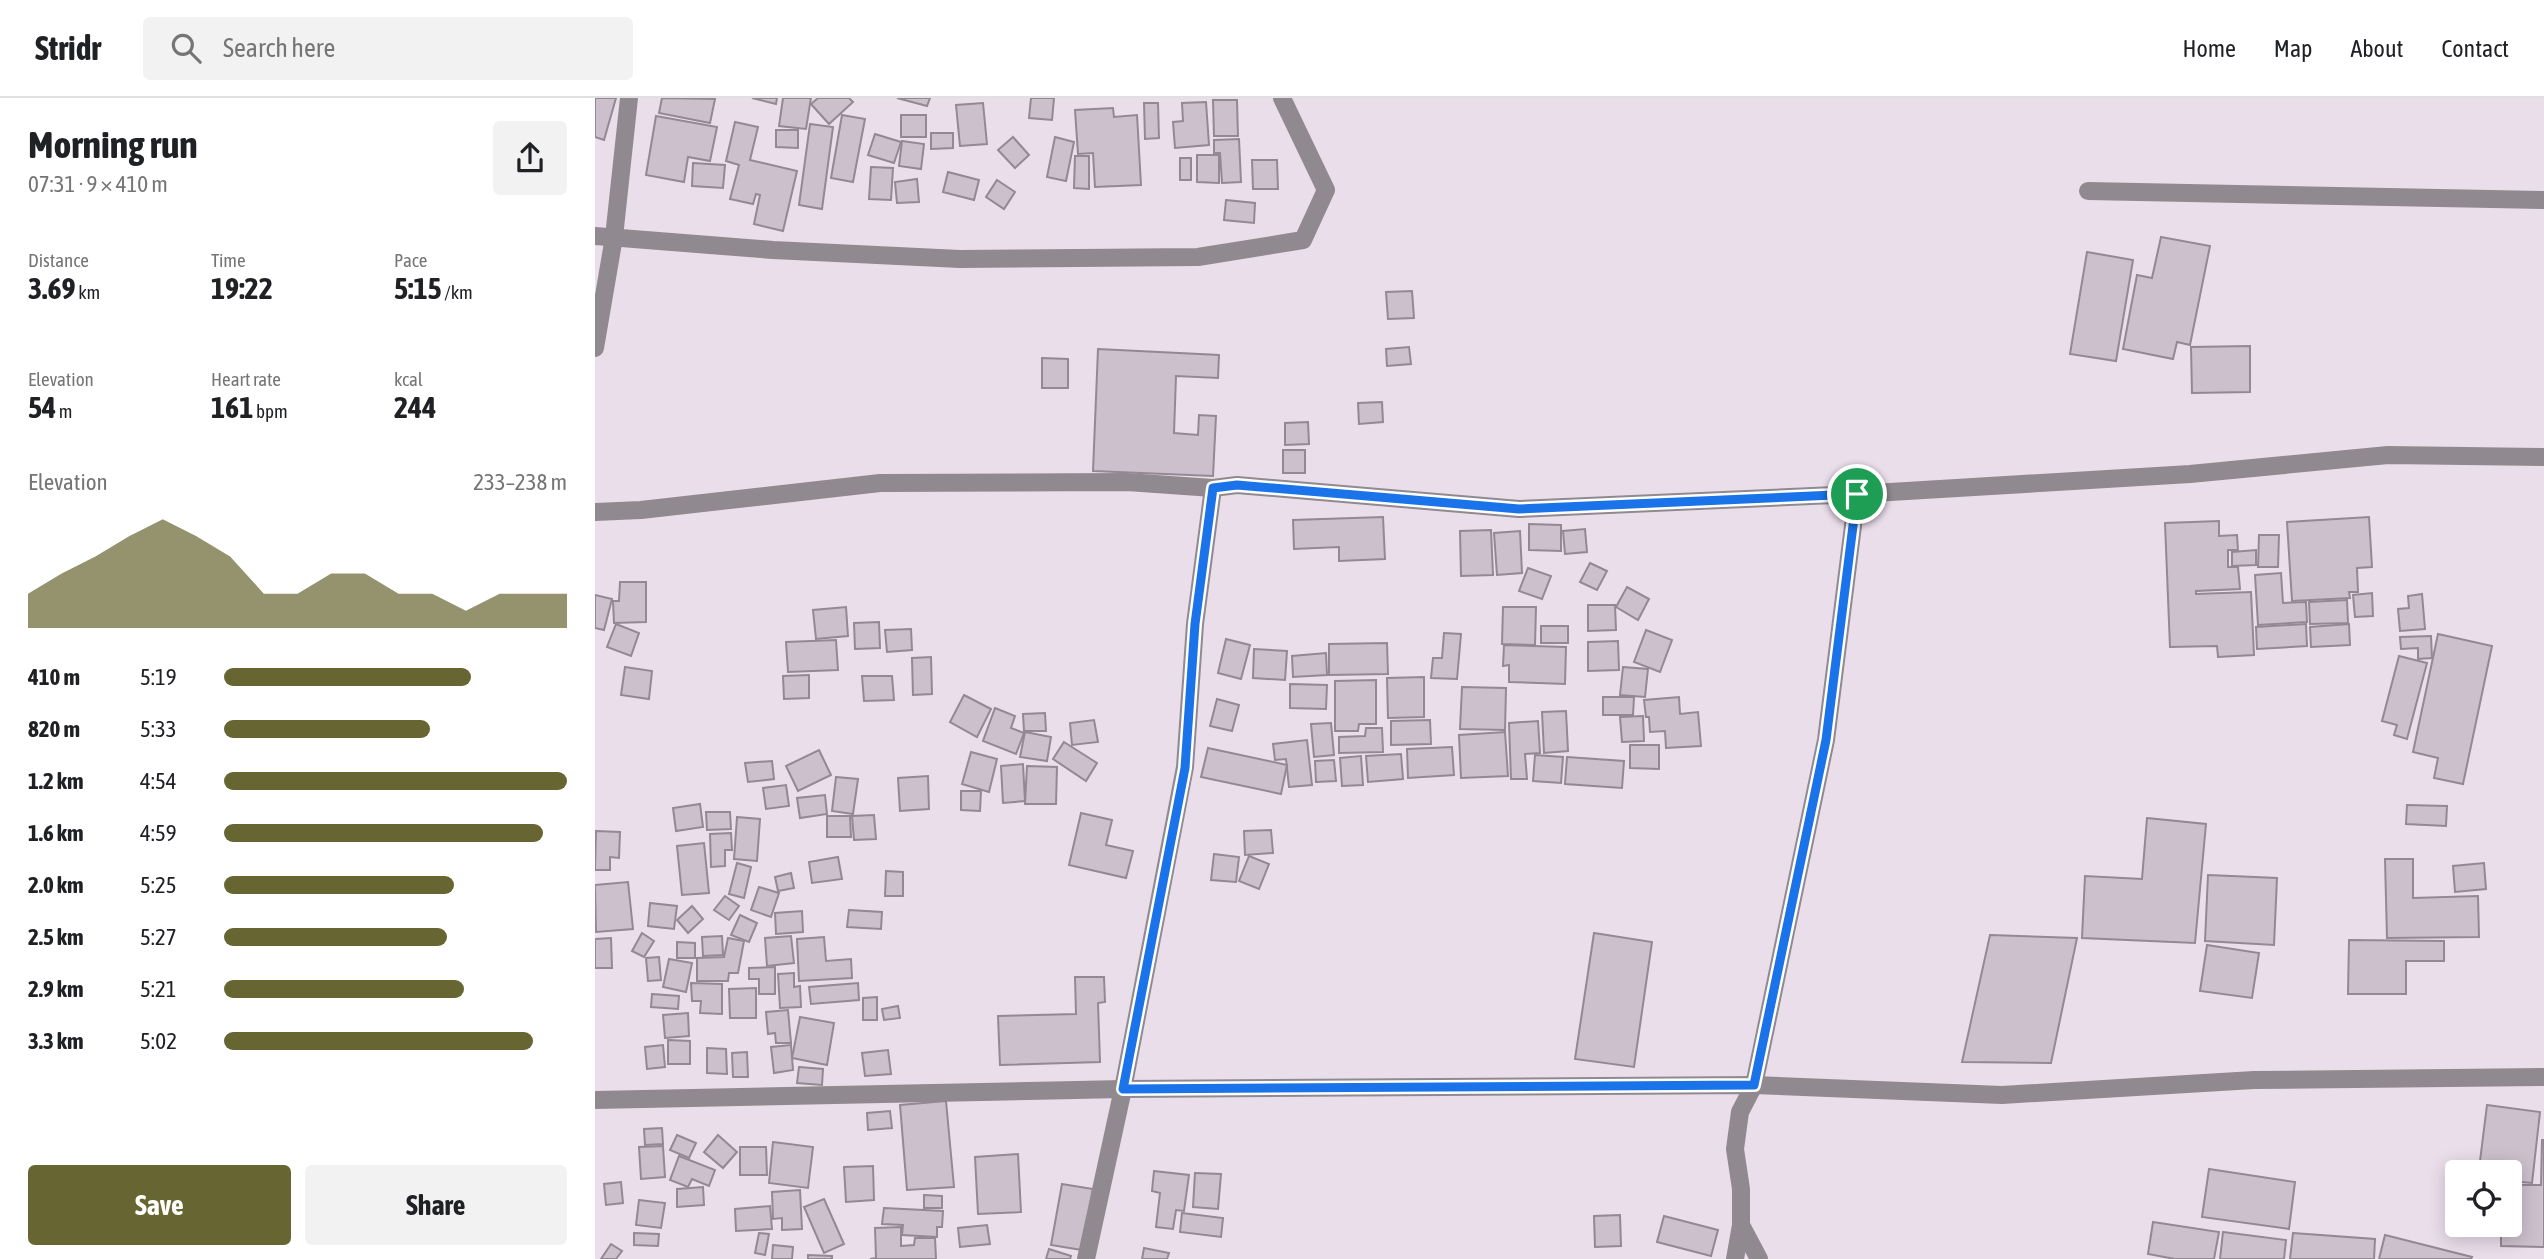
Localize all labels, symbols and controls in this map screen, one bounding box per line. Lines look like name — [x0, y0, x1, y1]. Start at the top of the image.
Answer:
search box — [143, 17, 633, 80]
text: Stridr — [35, 29, 101, 67]
icon: search — [167, 29, 205, 67]
text: Search here — [223, 33, 335, 63]
text: Home — [2182, 35, 2236, 62]
text: Map — [2274, 35, 2312, 62]
text: About — [2350, 35, 2403, 62]
text: Contact — [2441, 35, 2509, 62]
button: share — [493, 121, 567, 195]
text: Morning run — [28, 123, 198, 166]
text: 07:31 · 9 × 410 m — [28, 171, 168, 197]
text: Distance — [28, 249, 89, 271]
text: Time — [211, 249, 246, 271]
text: Pace — [394, 249, 427, 271]
text: 3.69 — [28, 271, 76, 305]
text: 19:22 — [211, 271, 273, 305]
text: 5:15 — [394, 271, 442, 305]
text: km — [76, 281, 100, 303]
text: /km — [442, 281, 473, 303]
text: Elevation — [28, 368, 94, 390]
text: Heart rate — [211, 368, 281, 390]
text: kcal — [394, 368, 423, 390]
text: 54 — [28, 390, 56, 424]
text: 161 — [211, 390, 253, 424]
text: 244 — [394, 390, 436, 424]
text: m — [56, 400, 73, 422]
text: bpm — [253, 400, 288, 422]
pin — [1827, 464, 1887, 524]
text: Elevation — [28, 469, 108, 495]
text: 233–238 m — [473, 469, 567, 495]
icon: arrive — [1838, 475, 1876, 513]
text: 410 m — [28, 664, 80, 690]
text: 5:19 — [140, 664, 177, 690]
text: 820 m — [28, 716, 80, 742]
text: 5:33 — [140, 716, 177, 742]
text: 1.2 km — [28, 768, 84, 794]
text: 4:54 — [140, 768, 177, 794]
text: 1.6 km — [28, 820, 84, 846]
text: 4:59 — [140, 820, 177, 846]
text: 2.0 km — [28, 872, 84, 898]
text: 5:25 — [140, 872, 177, 898]
text: 2.5 km — [28, 924, 84, 950]
text: 5:27 — [140, 924, 177, 950]
text: 2.9 km — [28, 976, 84, 1002]
text: 5:21 — [140, 976, 177, 1002]
text: 3.3 km — [28, 1028, 84, 1054]
text: 5:02 — [140, 1028, 177, 1054]
map controls — [2445, 1160, 2522, 1237]
button: locate — [2445, 1160, 2522, 1237]
button: Save — [28, 1165, 291, 1245]
button: Share — [305, 1165, 567, 1245]

